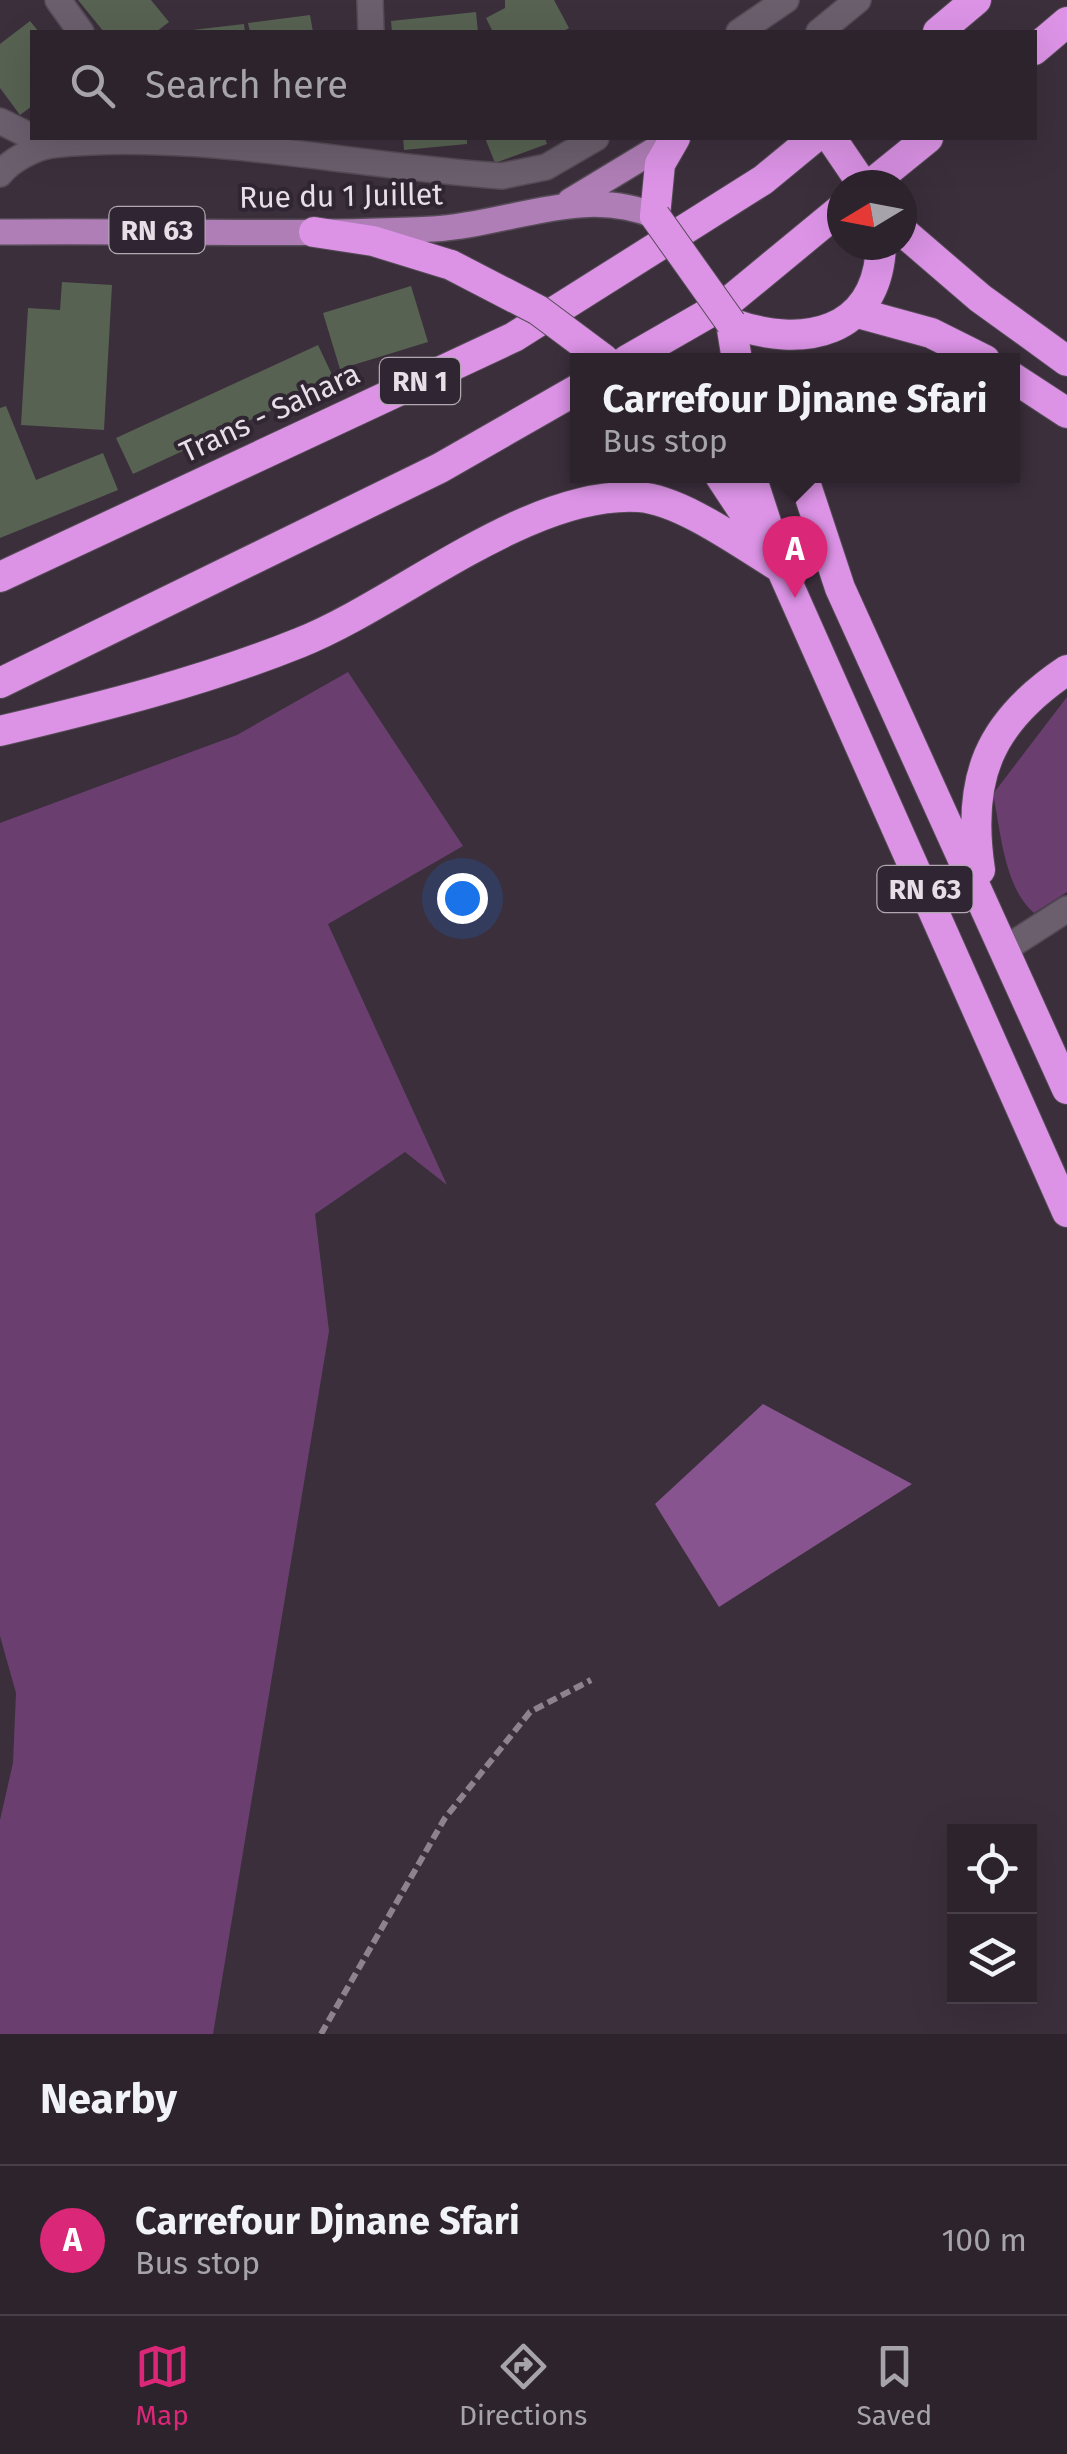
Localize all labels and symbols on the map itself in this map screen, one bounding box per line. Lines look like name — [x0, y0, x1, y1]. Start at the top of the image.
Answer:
north arrow — [827, 170, 917, 260]
street label: Rue du 1 Juillet — [239, 176, 443, 216]
road number: RN 63 — [110, 207, 204, 253]
street label: Trans - Sahara — [174, 356, 366, 470]
road number: RN 1 — [380, 358, 460, 404]
pin: A — [762, 516, 828, 598]
road number: RN 63 — [878, 866, 972, 912]
your location — [437, 873, 488, 924]

